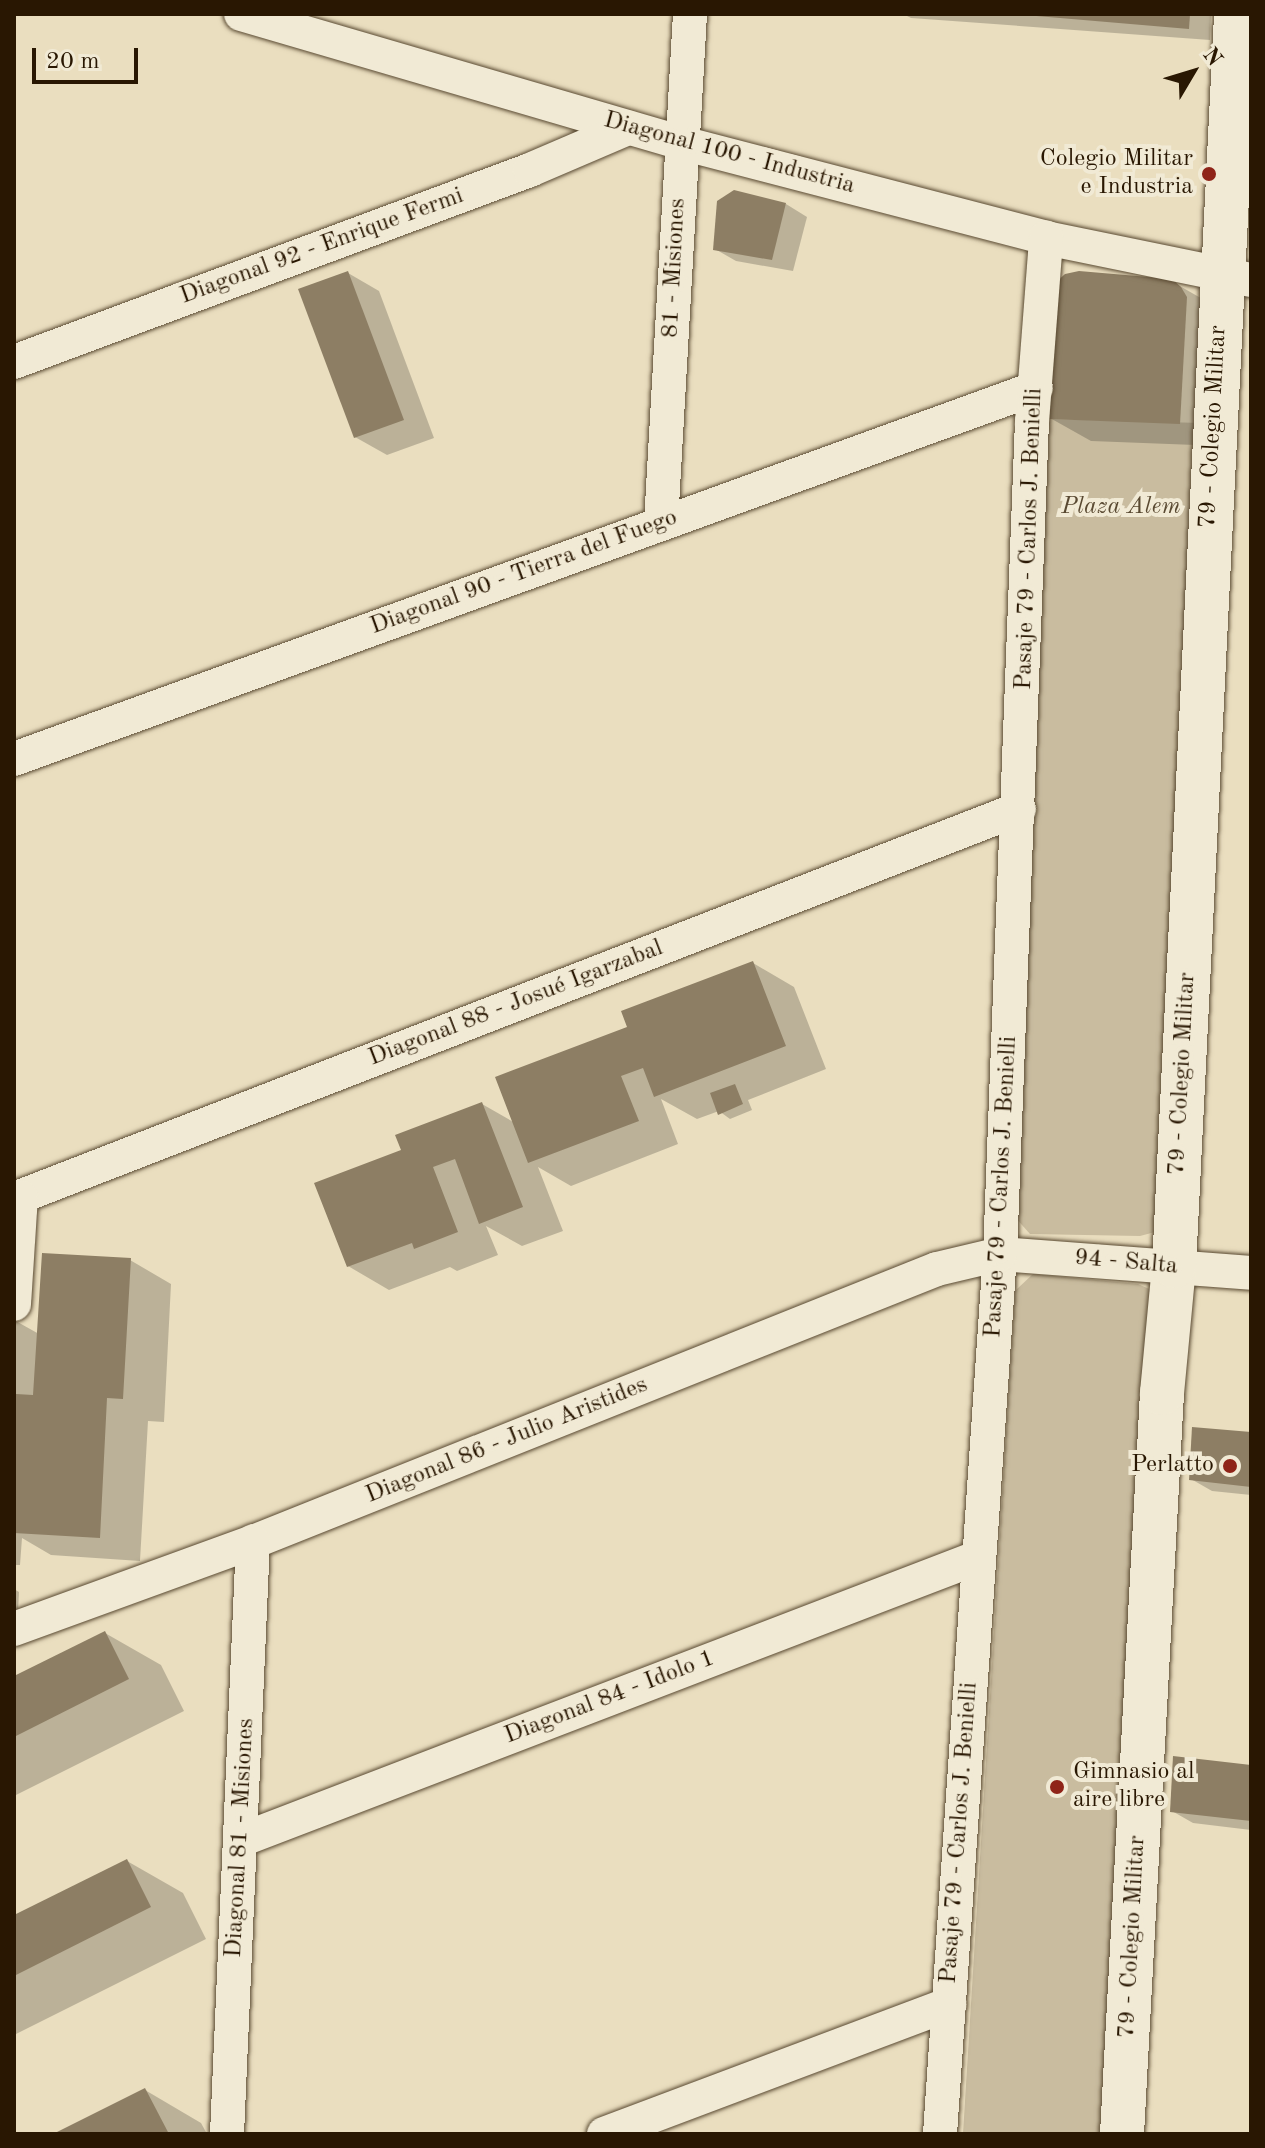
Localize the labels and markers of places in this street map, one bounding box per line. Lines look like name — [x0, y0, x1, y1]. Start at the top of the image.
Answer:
place label: Colegio Militar e Industria — [1040, 146, 1193, 202]
marker: Colegio Militar e Industria — [1200, 165, 1218, 183]
place label: Perlatto — [1131, 1452, 1214, 1480]
marker: Perlatto — [1221, 1457, 1239, 1475]
place label: Gimnasio al aire libre — [1073, 1759, 1194, 1815]
marker: Gimnasio al aire libre — [1048, 1778, 1066, 1796]

